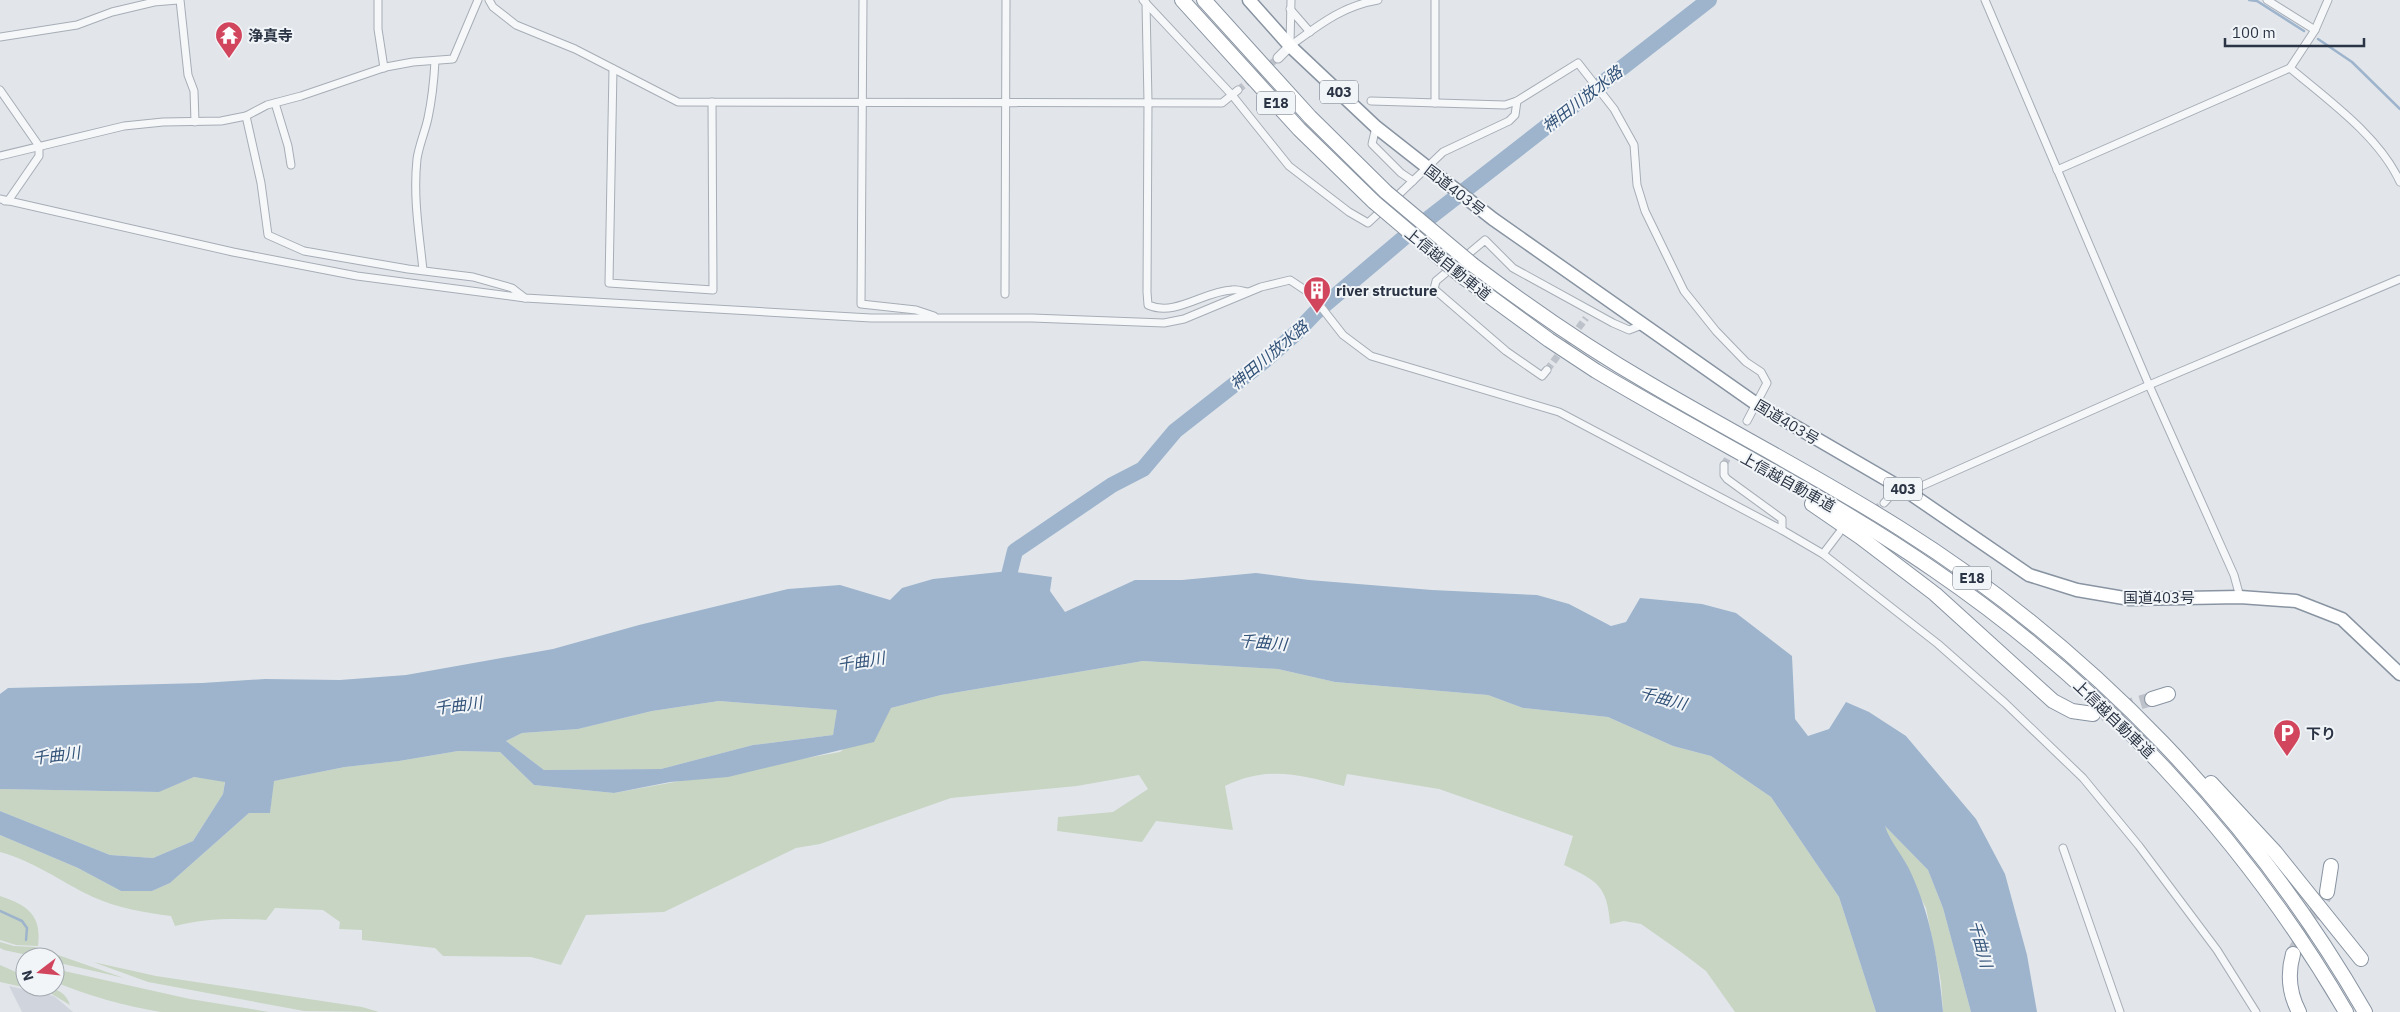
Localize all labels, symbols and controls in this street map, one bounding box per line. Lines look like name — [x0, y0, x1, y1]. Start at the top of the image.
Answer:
scale bar — [2225, 15, 2364, 47]
temple icon: 浄真寺 — [214, 20, 244, 59]
text: 100 m — [2232, 23, 2276, 42]
place label: 浄真寺 — [248, 26, 293, 45]
water label: 神田川放水路 — [1538, 60, 1628, 136]
road number: 403 — [1320, 80, 1358, 104]
road number: E18 — [1257, 92, 1295, 115]
street label: 国道403号 — [1421, 160, 1489, 220]
street label: 上信越自動車道 — [1401, 224, 1495, 304]
building icon: river structure — [1302, 275, 1332, 314]
place label: river structure — [1336, 281, 1437, 300]
water label: 神田川放水路 — [1226, 315, 1314, 394]
street label: 国道403号 — [1751, 395, 1823, 449]
street label: 上信越自動車道 — [1737, 448, 1839, 516]
road number: 403 — [1884, 478, 1922, 500]
road number: E18 — [1953, 566, 1991, 590]
street label: 国道403号 — [2123, 588, 2195, 607]
water label: 千曲川 — [1238, 630, 1290, 654]
water label: 千曲川 — [836, 647, 888, 675]
street label: 上信越自動車道 — [2070, 676, 2158, 762]
water label: 千曲川 — [1637, 682, 1691, 714]
water label: 千曲川 — [433, 692, 485, 718]
parking icon: 下り — [2272, 718, 2302, 757]
place label: 下り — [2306, 724, 2336, 743]
water label: 千曲川 — [31, 742, 83, 768]
water label: 千曲川 — [1965, 918, 1997, 972]
north arrow — [15, 947, 65, 997]
text: N — [17, 968, 38, 983]

